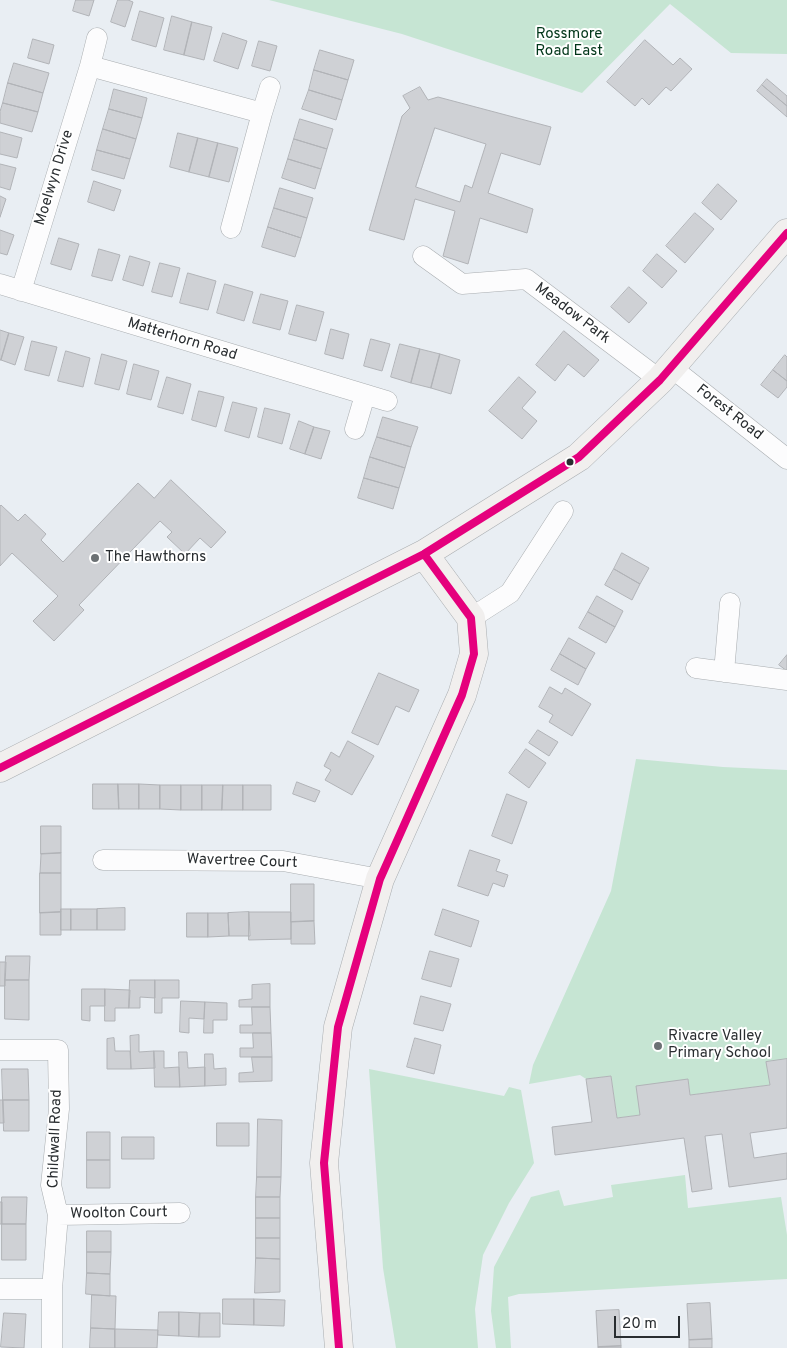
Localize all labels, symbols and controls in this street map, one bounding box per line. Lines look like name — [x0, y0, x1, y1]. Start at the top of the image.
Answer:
park label: Rossmore Road East — [535, 26, 603, 61]
street label: Moelwyn Drive — [32, 128, 78, 228]
street label: Meadow Park — [531, 280, 613, 348]
street label: Matterhorn Road — [125, 315, 239, 365]
street label: Forest Road — [692, 381, 766, 445]
unlabelled marker — [565, 457, 575, 467]
place label: The Hawthorns — [105, 549, 206, 567]
marker: The Hawthorns — [89, 552, 101, 564]
street label: Wavertree Court — [186, 851, 298, 873]
place label: Rivacre Valley Primary School — [668, 1028, 771, 1063]
marker: Rivacre Valley Primary School — [652, 1040, 664, 1052]
street label: Childwall Road — [45, 1089, 67, 1189]
street label: Woolton Court — [70, 1204, 168, 1224]
scale bar — [617, 1306, 683, 1338]
text: 20 m — [622, 1315, 657, 1334]

